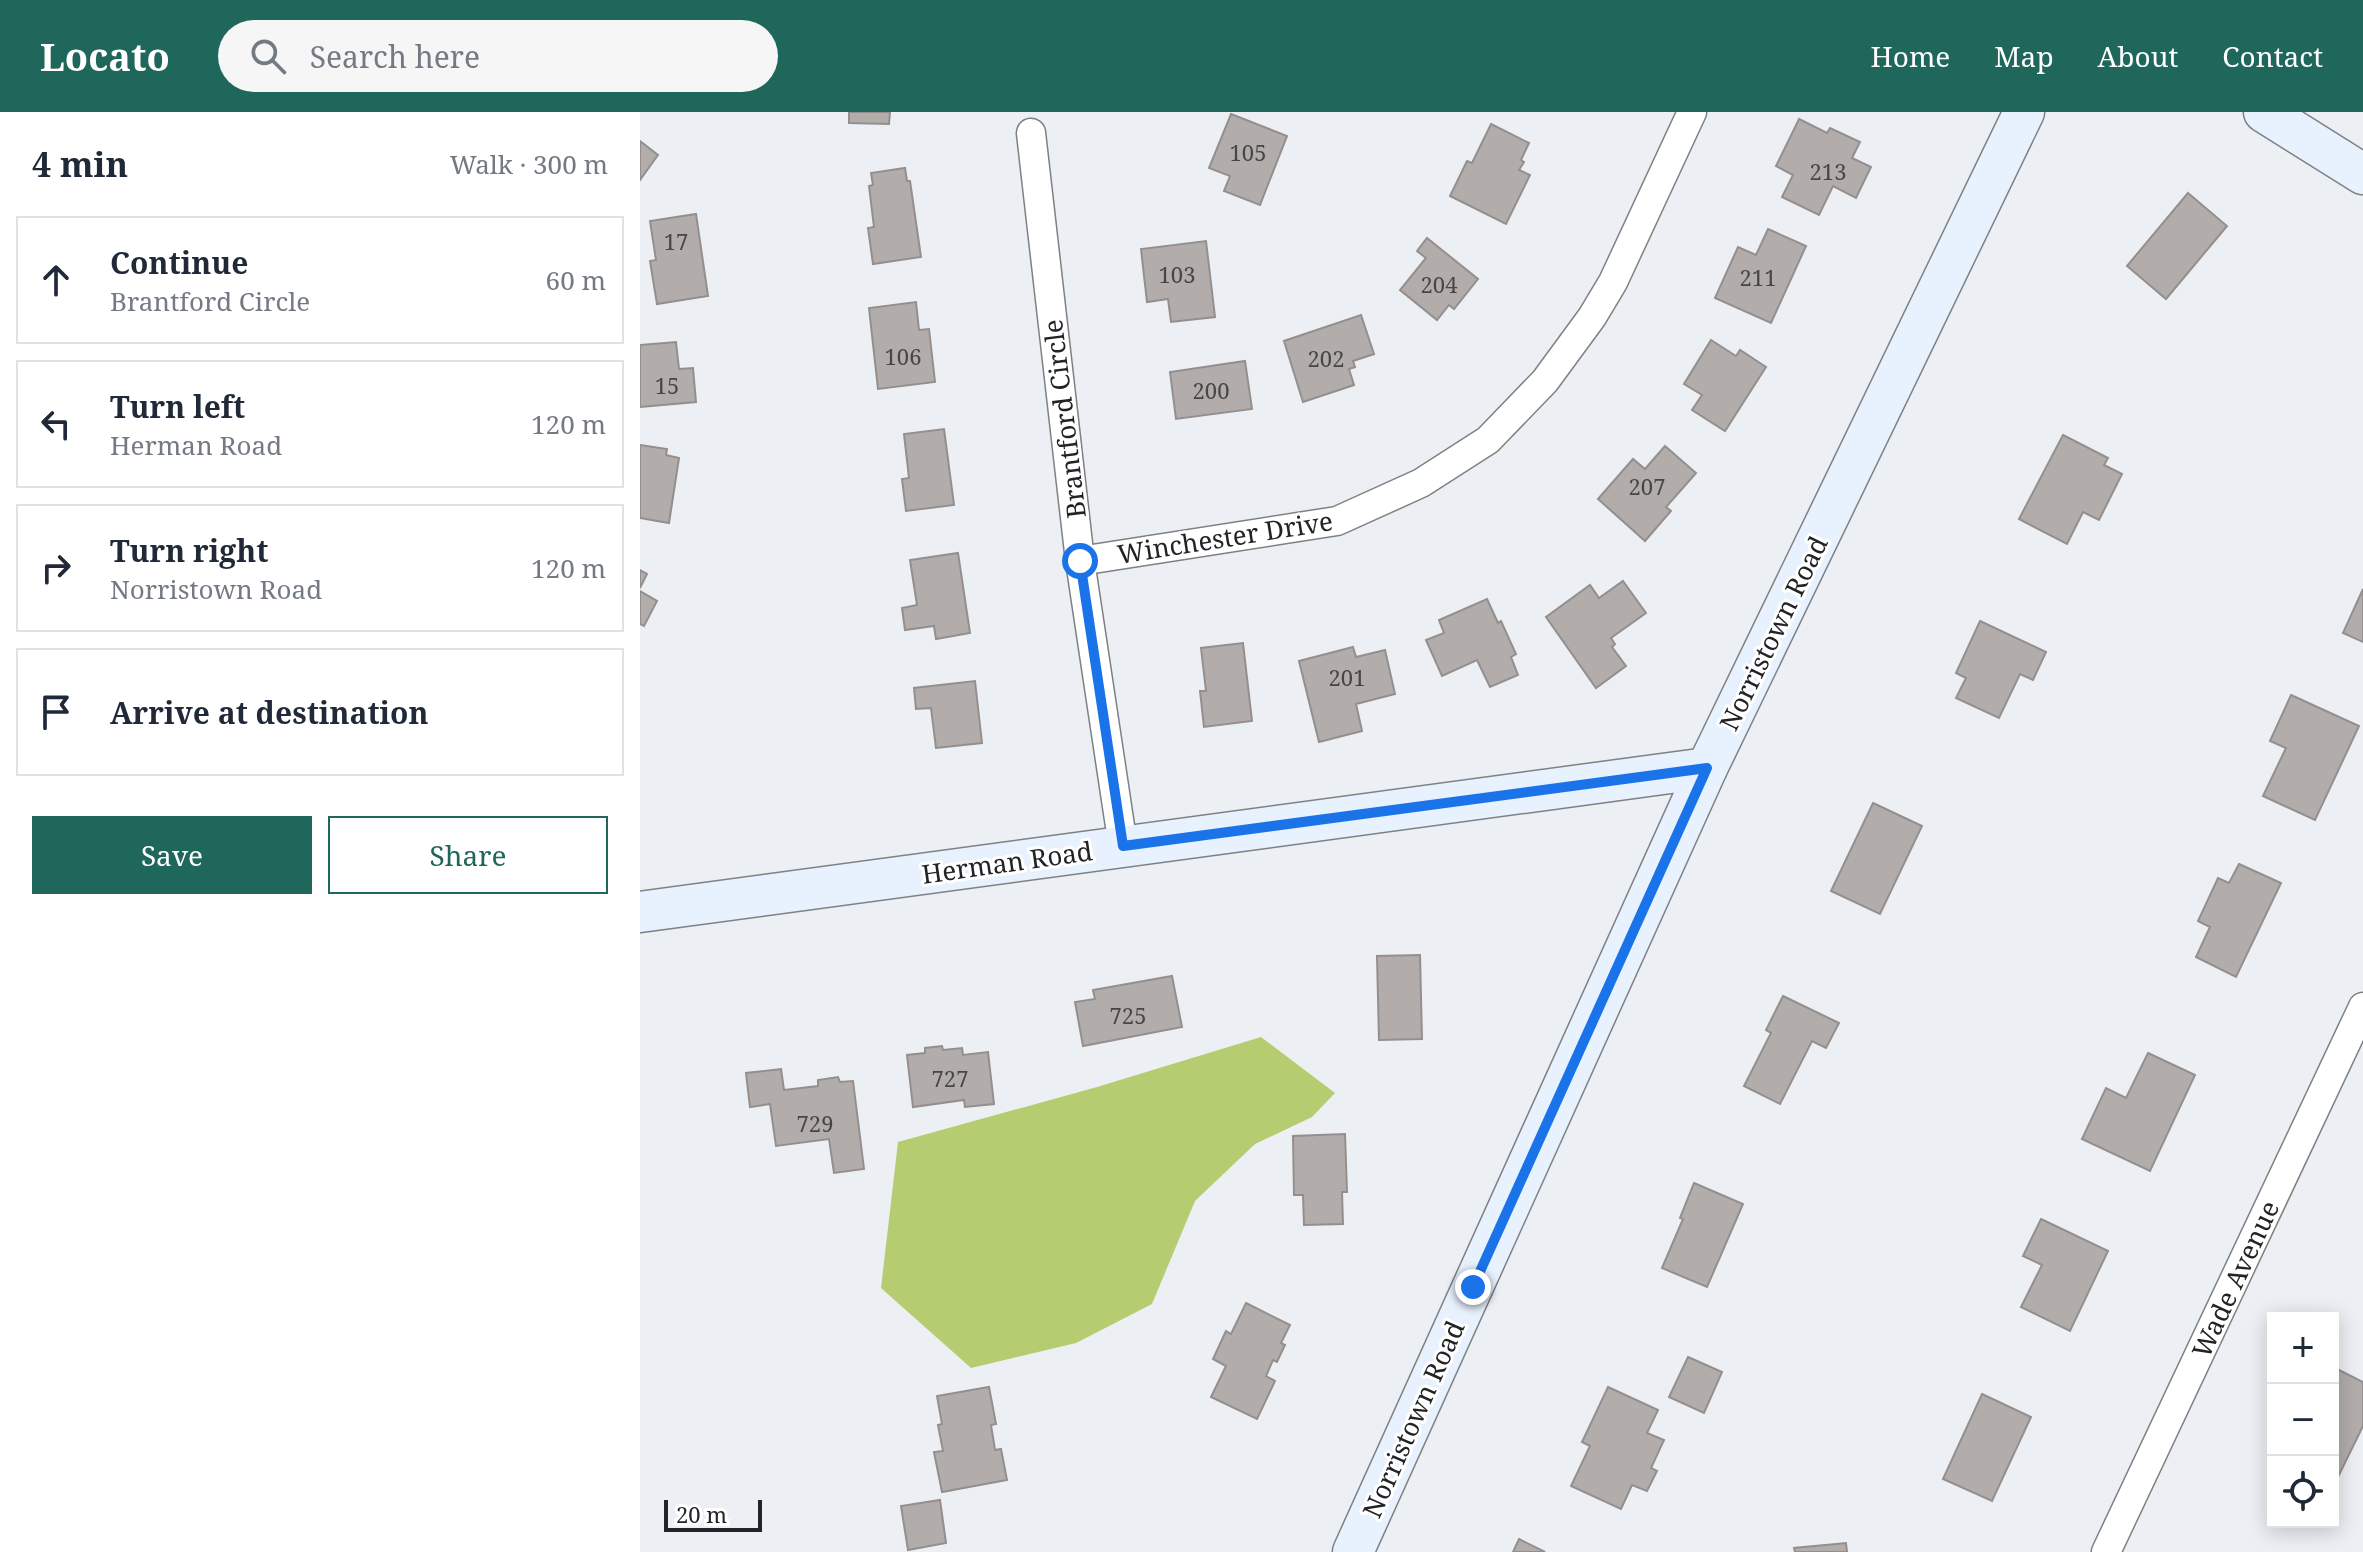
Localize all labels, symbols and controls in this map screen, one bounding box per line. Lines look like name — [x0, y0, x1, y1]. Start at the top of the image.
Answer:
search box — [218, 20, 778, 92]
text: Locato — [40, 30, 170, 82]
icon: search — [246, 34, 290, 78]
text: Search here — [310, 36, 480, 77]
text: Home — [1871, 37, 1950, 75]
text: Map — [1994, 37, 2054, 75]
text: About — [2098, 37, 2178, 75]
text: Contact — [2222, 37, 2323, 75]
house number: 105 — [1230, 137, 1266, 167]
text: 4 min — [32, 141, 128, 187]
text: Walk · 300 m — [450, 146, 608, 182]
house number: 213 — [1810, 156, 1846, 186]
house number: 17 — [664, 226, 688, 256]
text: Continue — [110, 242, 248, 283]
icon: ahead — [34, 258, 78, 302]
house number: 103 — [1159, 259, 1195, 289]
text: 60 m — [546, 262, 606, 298]
house number: 211 — [1740, 262, 1776, 292]
house number: 204 — [1421, 269, 1457, 299]
text: Brantford Circle — [110, 283, 310, 319]
street label: Brantford Circle — [1034, 317, 1094, 521]
house number: 106 — [885, 341, 921, 371]
house number: 202 — [1308, 343, 1344, 373]
house number: 15 — [655, 370, 679, 400]
house number: 200 — [1193, 375, 1229, 405]
text: Turn left — [110, 386, 245, 427]
icon: left — [34, 402, 78, 446]
text: 120 m — [531, 406, 606, 442]
text: Herman Road — [110, 427, 282, 463]
house number: 207 — [1629, 471, 1665, 501]
street label: Winchester Drive — [1115, 502, 1335, 572]
text: Turn right — [110, 530, 268, 571]
street label: Norristown Road — [1710, 530, 1836, 736]
route start — [1062, 543, 1098, 579]
icon: right — [34, 546, 78, 590]
text: 120 m — [531, 550, 606, 586]
text: Norristown Road — [110, 571, 322, 607]
house number: 201 — [1329, 662, 1365, 692]
icon: arrive — [34, 690, 78, 734]
text: Arrive at destination — [110, 692, 429, 733]
button: Save — [32, 816, 312, 894]
button: Share — [328, 816, 608, 894]
street label: Herman Road — [919, 832, 1095, 892]
house number: 725 — [1110, 1000, 1146, 1030]
house number: 727 — [932, 1063, 968, 1093]
house number: 729 — [797, 1108, 833, 1138]
street label: Wade Avenue — [2183, 1195, 2287, 1363]
route end — [1455, 1269, 1491, 1305]
map controls — [2267, 1312, 2339, 1528]
button: + — [2267, 1312, 2339, 1384]
street label: Norristown Road — [1353, 1315, 1473, 1523]
button: − — [2267, 1384, 2339, 1456]
button: locate — [2267, 1456, 2339, 1528]
scale bar — [664, 1496, 762, 1532]
text: 20 m — [676, 1499, 727, 1529]

